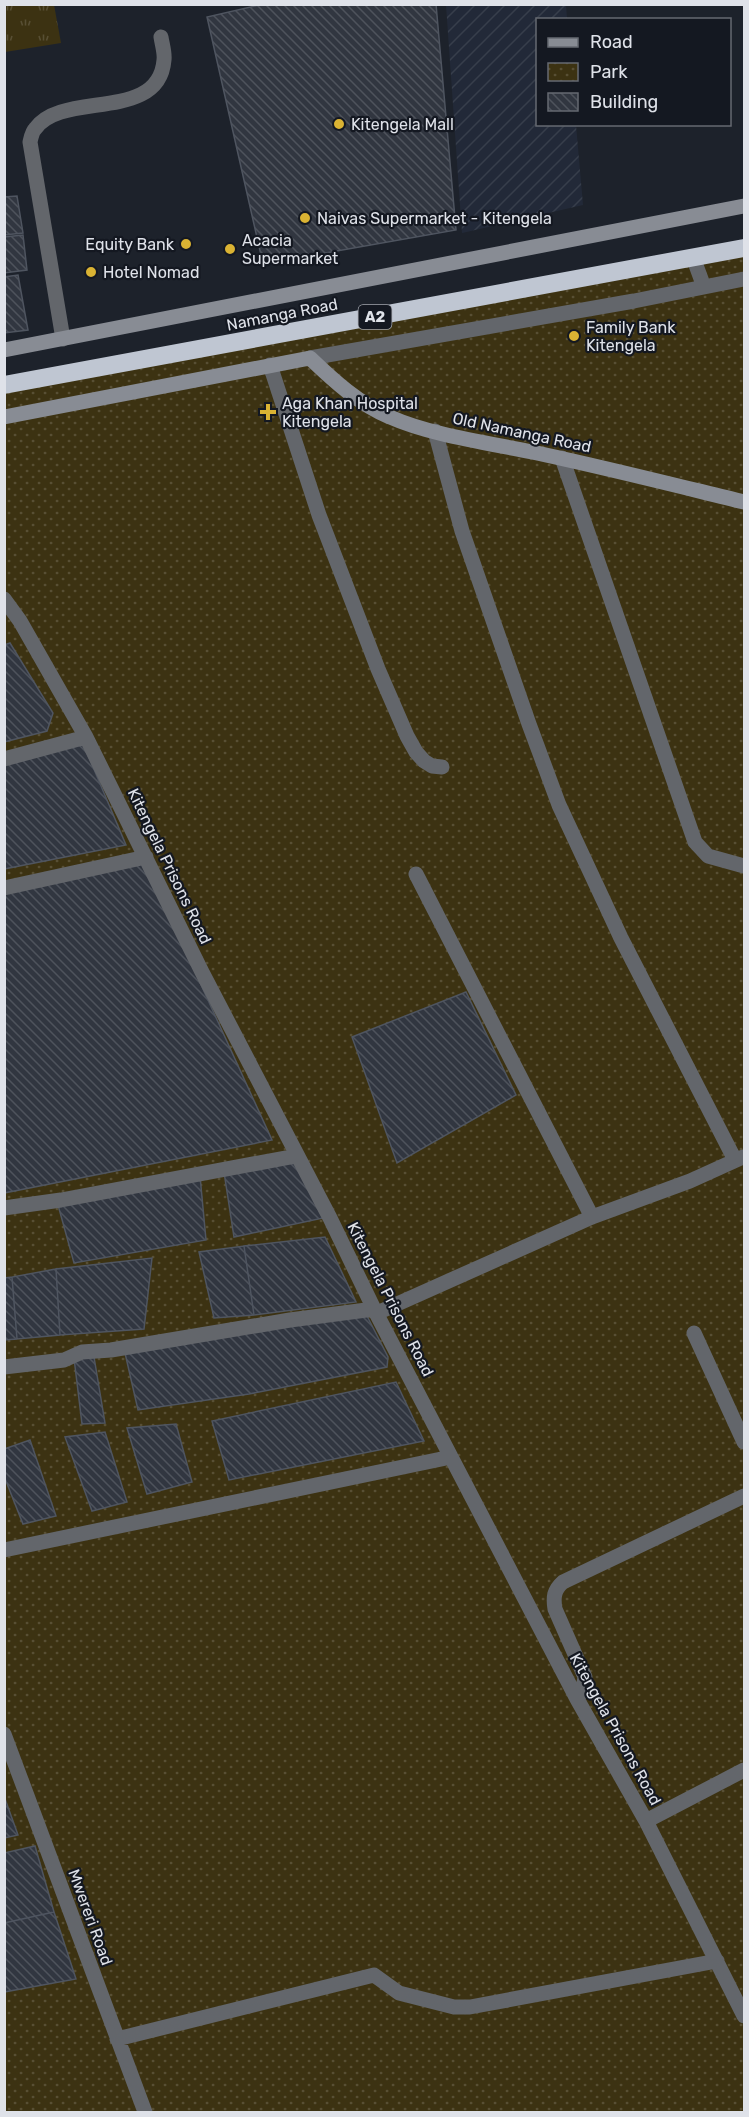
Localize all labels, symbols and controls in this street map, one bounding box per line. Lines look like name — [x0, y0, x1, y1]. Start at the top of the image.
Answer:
legend — [536, 18, 731, 126]
text: Road — [590, 31, 633, 53]
text: Park — [590, 61, 628, 83]
text: Building — [590, 91, 658, 113]
place label: Kitengela Mall — [351, 115, 454, 134]
marker: Kitengela Mall — [332, 117, 346, 131]
place label: Naivas Supermarket - Kitengela — [317, 209, 552, 228]
marker: Naivas Supermarket - Kitengela — [298, 211, 312, 225]
place label: Acacia Supermarket — [242, 231, 338, 268]
place label: Equity Bank — [85, 235, 175, 254]
marker: Equity Bank — [179, 237, 193, 251]
marker: Acacia Supermarket — [223, 242, 237, 256]
place label: Hotel Nomad — [103, 263, 199, 282]
marker: Hotel Nomad — [84, 265, 98, 279]
street label: Namanga Road — [225, 294, 339, 335]
road number: A2 — [358, 305, 392, 329]
place label: Family Bank Kitengela — [586, 318, 676, 355]
marker: Family Bank Kitengela — [567, 329, 581, 343]
place label: Aga Khan Hospital Kitengela — [282, 394, 418, 431]
marker: Aga Khan Hospital Kitengela — [259, 403, 277, 421]
street label: Old Namanga Road — [451, 409, 593, 456]
street label: Kitengela Prisons Road — [124, 785, 216, 947]
street label: Kitengela Prisons Road — [343, 1219, 438, 1380]
street label: Kitengela Prisons Road — [566, 1650, 665, 1809]
street label: Mwereri Road — [64, 1866, 117, 1968]

